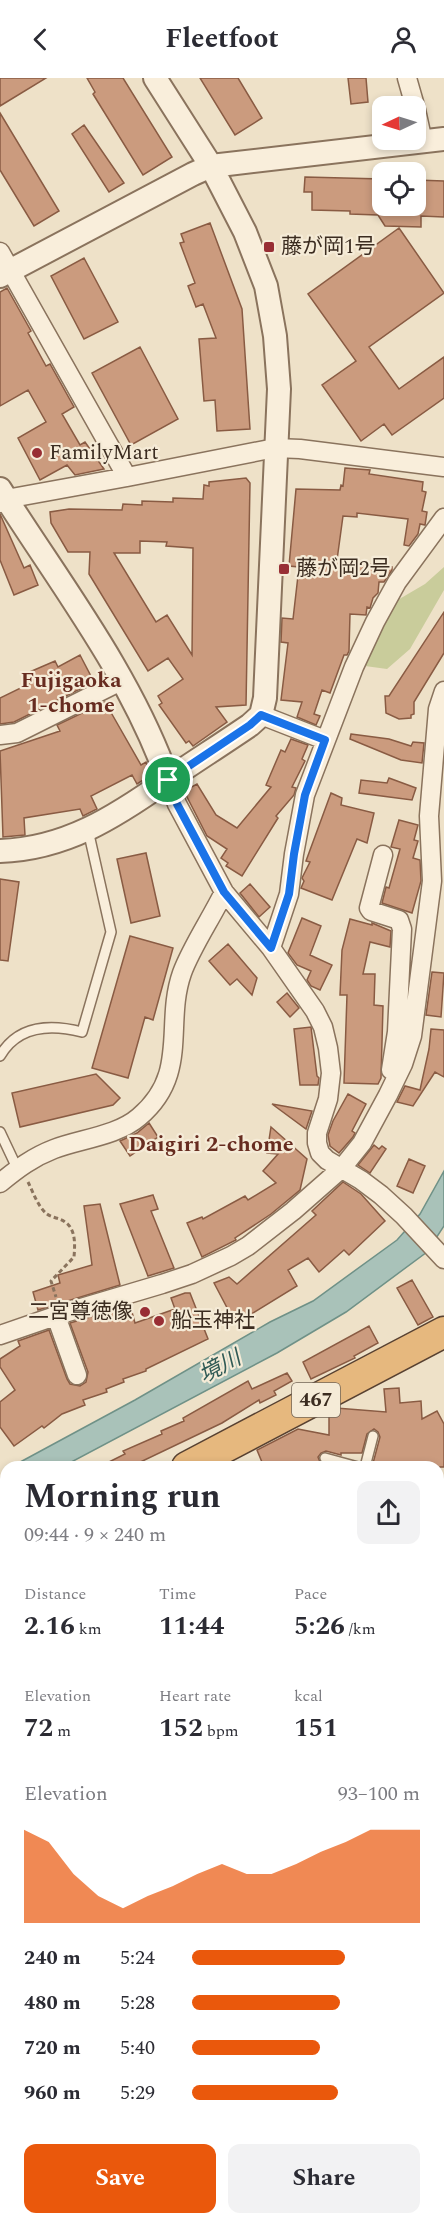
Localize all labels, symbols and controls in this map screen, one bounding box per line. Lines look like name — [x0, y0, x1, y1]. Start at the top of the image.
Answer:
text: Fleetfoot — [165, 18, 279, 60]
icon: back — [24, 23, 57, 56]
icon: person — [387, 23, 420, 56]
north arrow — [372, 96, 426, 150]
map controls — [372, 96, 426, 216]
button: locate — [372, 162, 426, 216]
place label: 藤が岡1号 — [281, 231, 376, 263]
marker: 藤が岡1号 — [262, 240, 276, 254]
place label: FamilyMart — [49, 437, 159, 469]
marker: FamilyMart — [30, 446, 44, 460]
place label: 藤が岡2号 — [296, 553, 391, 585]
marker: 藤が岡2号 — [277, 562, 291, 576]
district label: Fujigaoka 1-chome — [20, 664, 122, 722]
pin — [142, 754, 193, 805]
icon: arrive — [151, 763, 184, 796]
district label: Daigiri 2-chome — [128, 1128, 294, 1161]
place label: 二宮尊徳像 — [28, 1296, 133, 1328]
marker: 二宮尊徳像 — [138, 1305, 152, 1319]
place label: 船玉神社 — [171, 1305, 255, 1337]
marker: 船玉神社 — [152, 1314, 166, 1328]
water label: 境川 — [193, 1341, 249, 1392]
road number: 467 — [292, 1383, 340, 1417]
text: Morning run — [24, 1472, 221, 1522]
button: share — [357, 1481, 420, 1544]
text: 09:44 · 9 × 240 m — [24, 1520, 166, 1550]
text: Distance — [24, 1582, 86, 1606]
text: Time — [159, 1582, 196, 1606]
text: Pace — [294, 1582, 327, 1606]
text: 2.16 — [24, 1606, 75, 1646]
text: 11:44 — [159, 1606, 224, 1646]
text: 5:26 — [294, 1606, 345, 1646]
text: km — [75, 1617, 101, 1641]
text: /km — [345, 1617, 375, 1641]
text: Elevation — [24, 1684, 91, 1708]
text: Heart rate — [159, 1684, 231, 1708]
text: kcal — [294, 1684, 323, 1708]
text: 72 — [24, 1708, 53, 1748]
text: 152 — [159, 1708, 203, 1748]
text: 151 — [294, 1708, 338, 1748]
text: m — [53, 1719, 71, 1743]
text: bpm — [203, 1719, 239, 1743]
text: Elevation — [24, 1779, 108, 1809]
text: 93–100 m — [338, 1779, 420, 1809]
text: 240 m — [24, 1943, 81, 1973]
text: 5:24 — [120, 1943, 155, 1973]
text: 480 m — [24, 1988, 81, 2018]
text: 5:28 — [120, 1988, 155, 2018]
text: 720 m — [24, 2033, 81, 2063]
text: 5:40 — [120, 2033, 155, 2063]
text: 960 m — [24, 2078, 81, 2108]
text: 5:29 — [120, 2078, 155, 2108]
button: Save — [24, 2144, 216, 2213]
button: Share — [228, 2144, 420, 2213]

